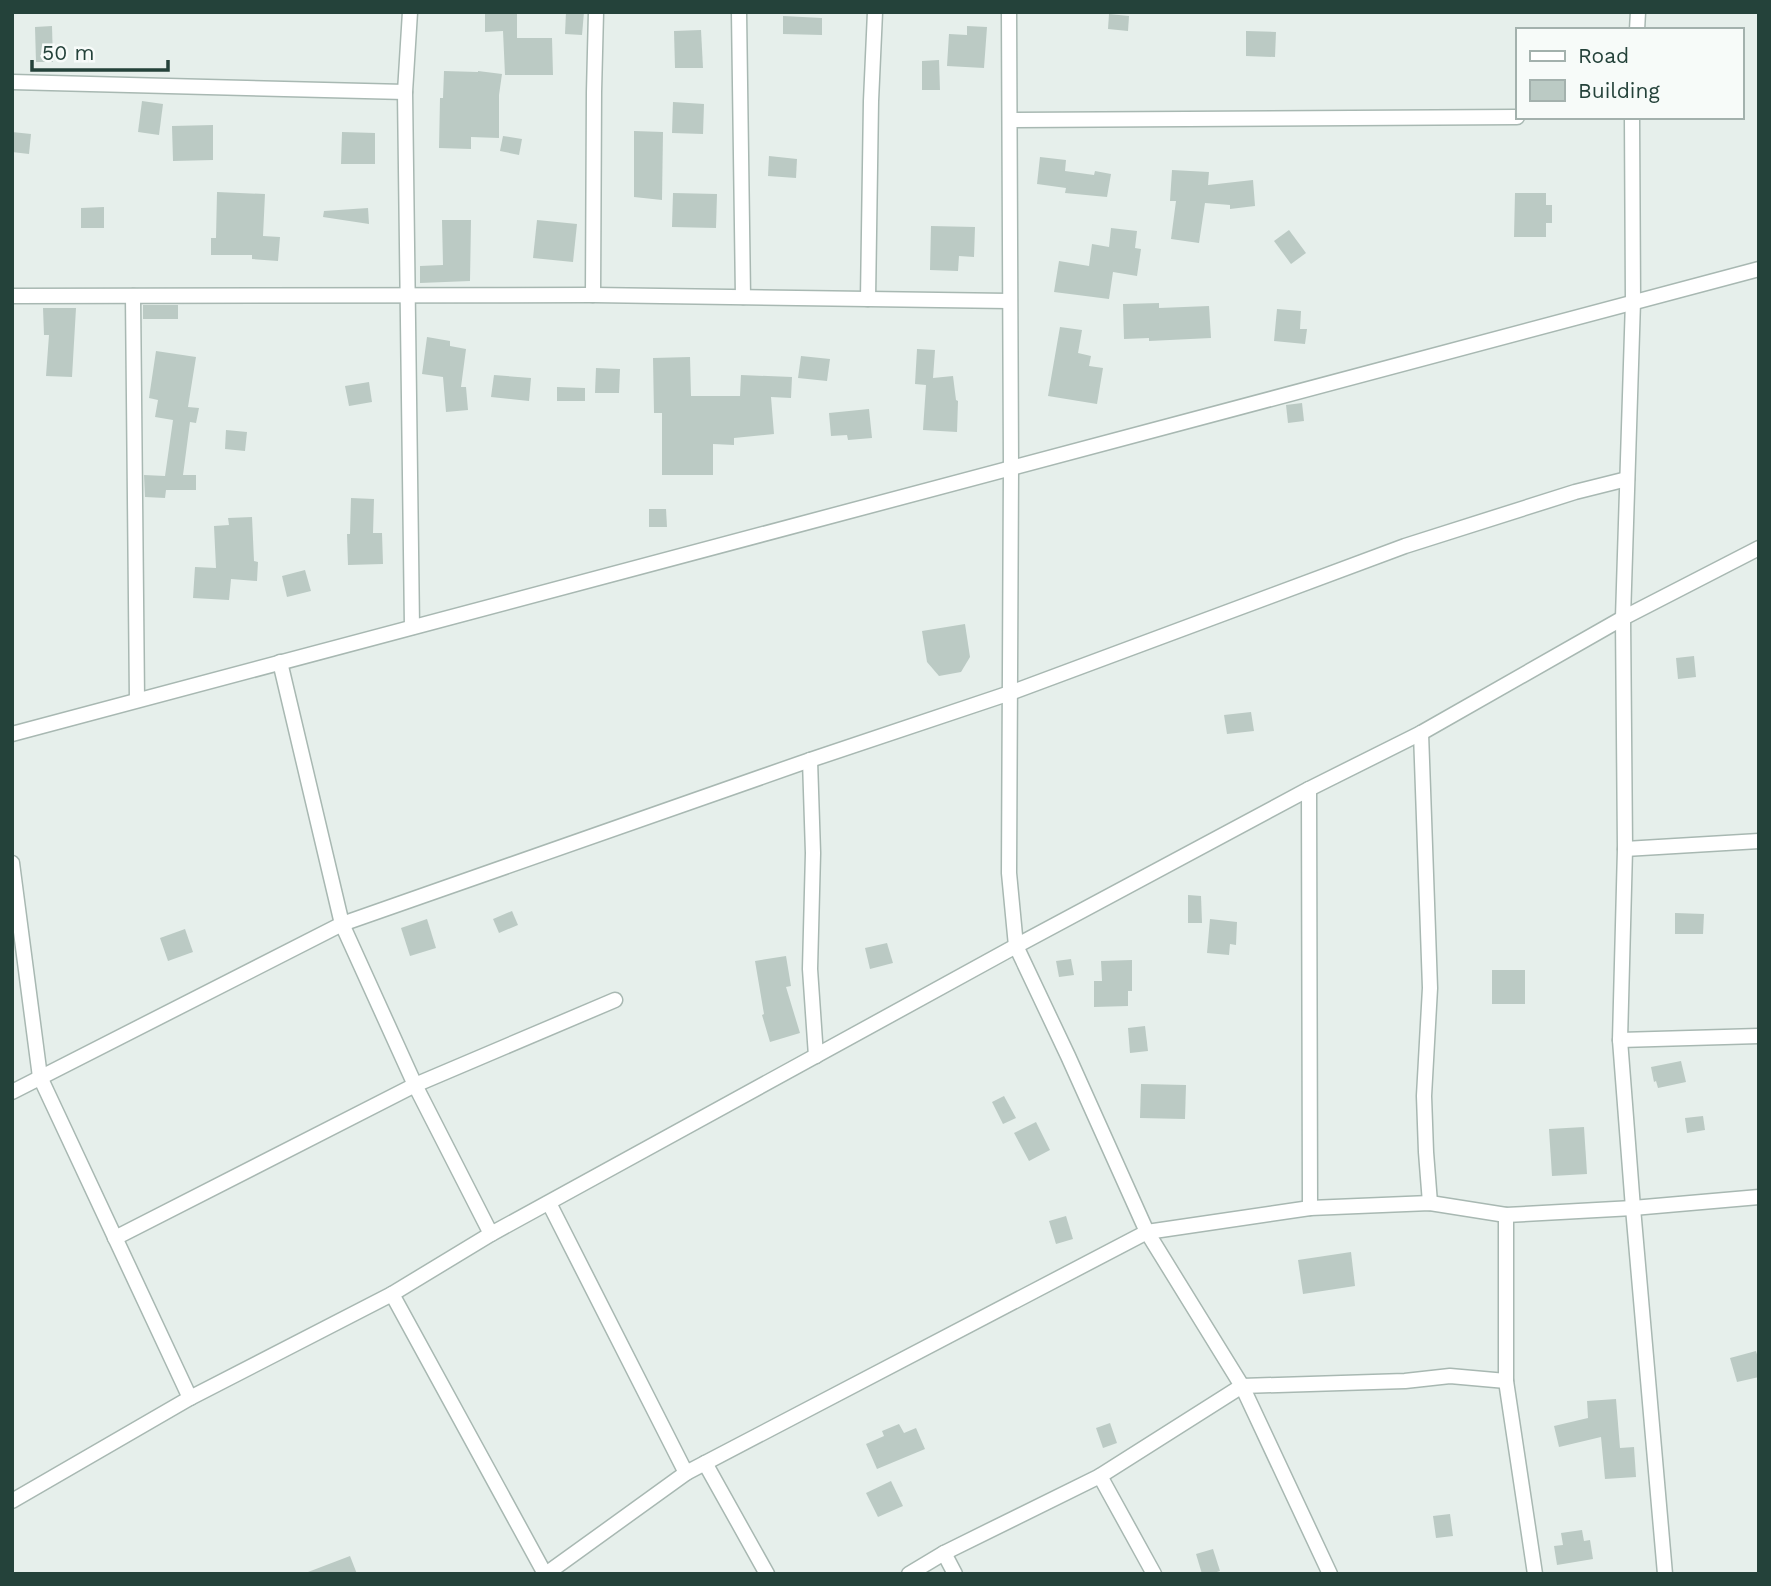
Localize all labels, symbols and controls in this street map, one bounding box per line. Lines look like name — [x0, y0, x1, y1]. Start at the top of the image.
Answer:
scale bar — [32, 28, 168, 72]
legend — [1516, 28, 1743, 119]
text: 50 m — [42, 40, 94, 65]
text: Road — [1578, 43, 1629, 68]
text: Building — [1578, 78, 1660, 103]

